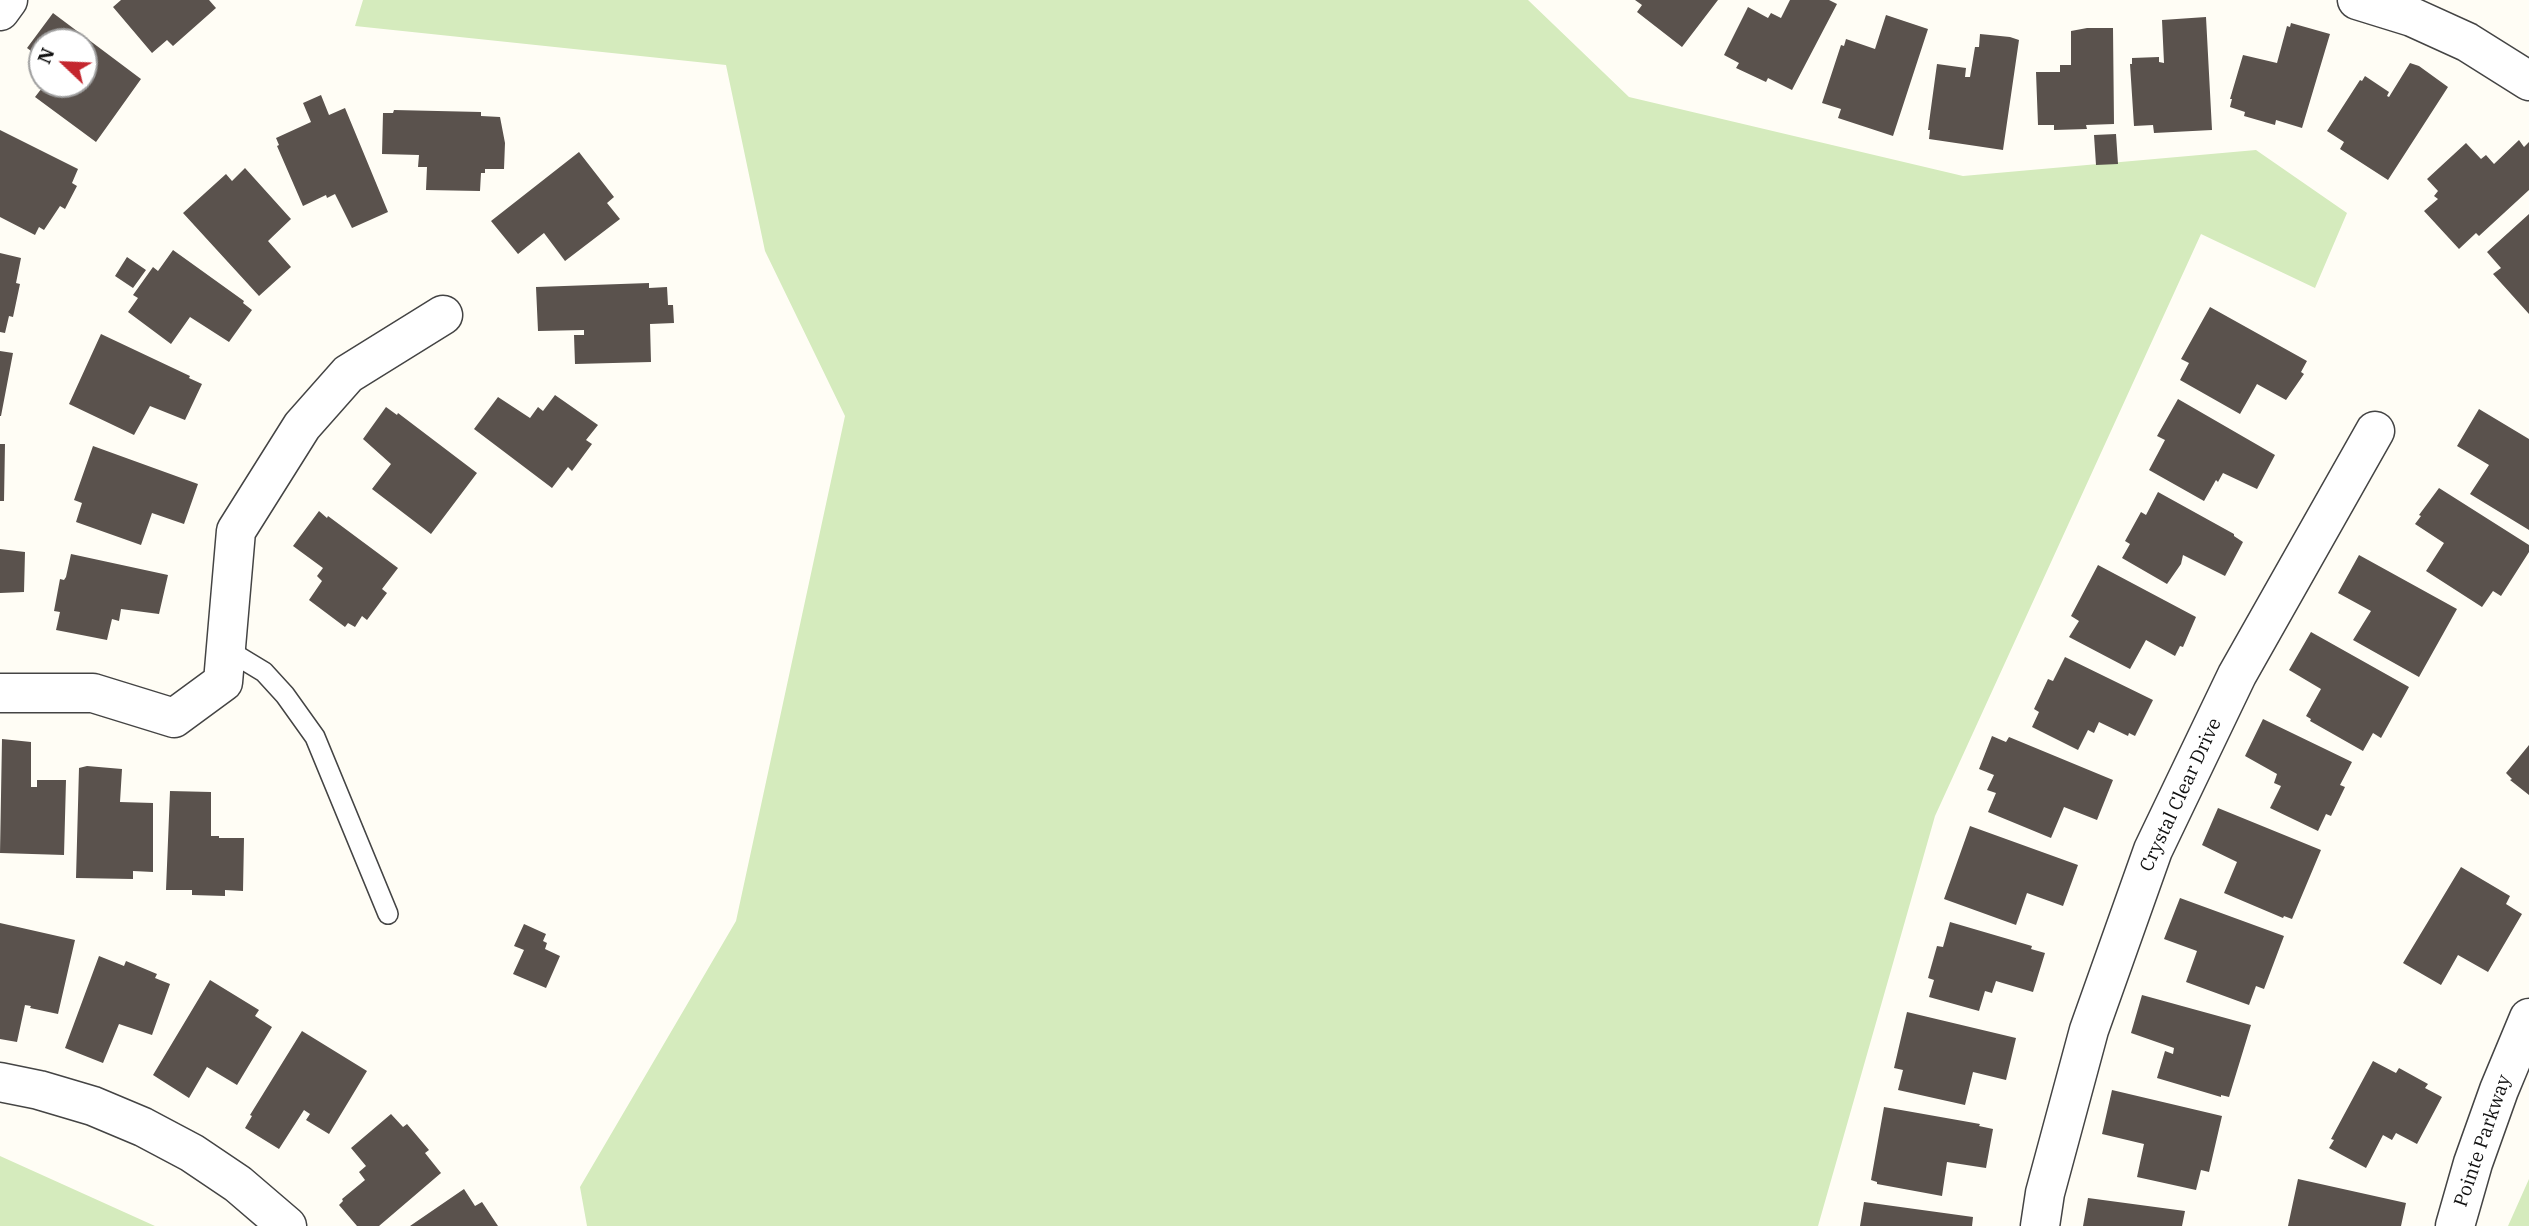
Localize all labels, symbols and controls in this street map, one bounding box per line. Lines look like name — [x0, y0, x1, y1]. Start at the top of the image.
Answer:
north arrow — [28, 28, 98, 98]
text: N — [32, 44, 59, 67]
street label: Crystal Clear Drive — [2135, 715, 2227, 875]
street label: Pointe Parkway — [2450, 1072, 2516, 1210]

